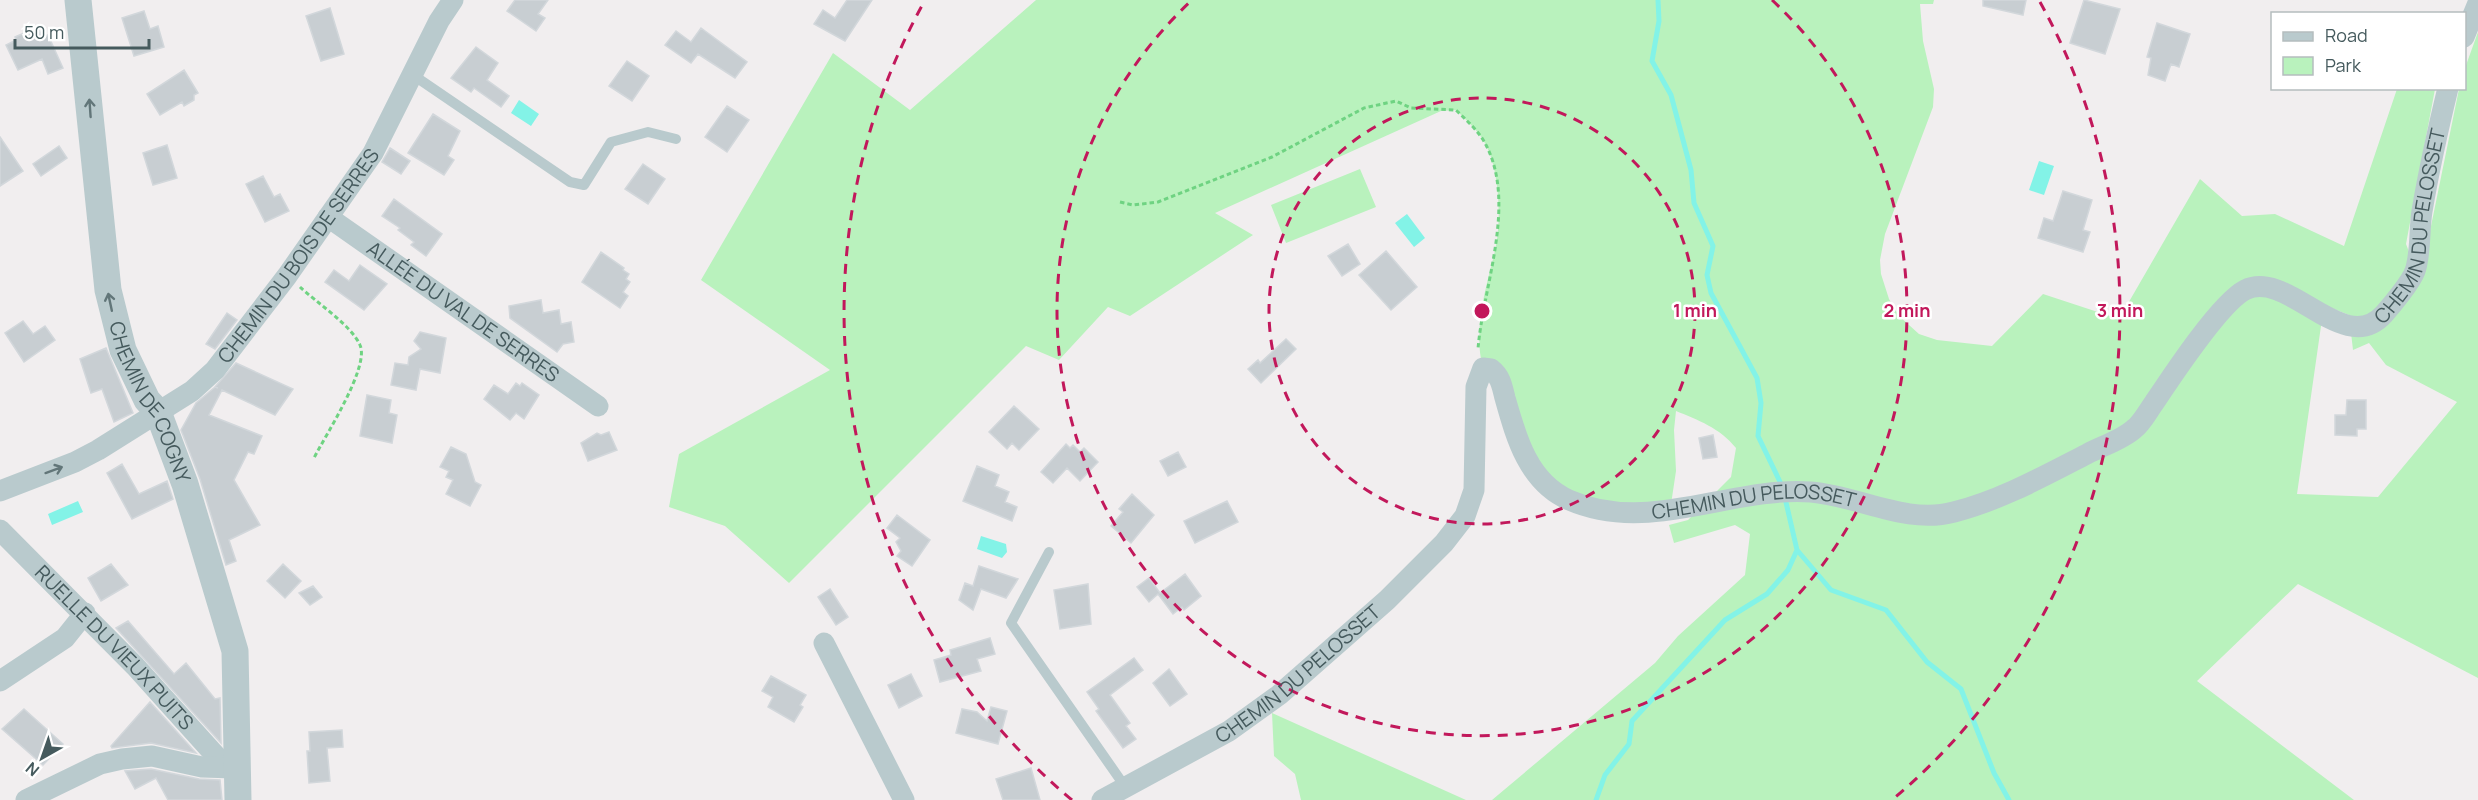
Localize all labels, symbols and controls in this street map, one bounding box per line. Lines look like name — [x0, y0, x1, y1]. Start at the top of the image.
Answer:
scale bar — [15, 12, 148, 50]
legend — [2271, 12, 2466, 90]
text: 50 m — [24, 20, 64, 44]
text: Road — [2325, 23, 2368, 47]
text: Park — [2325, 53, 2362, 77]
one-way arrow — [84, 98, 95, 118]
street label: CHEMIN DU PELOSSET — [2368, 126, 2451, 329]
street label: CHEMIN DU BOIS DE SERRES — [211, 143, 385, 368]
street label: ALLÉE DU VAL DE SERRES — [362, 234, 565, 388]
one-way arrow — [104, 292, 116, 311]
text: 1 min — [1673, 298, 1717, 322]
text: 2 min — [1884, 298, 1930, 322]
text: 3 min — [2097, 298, 2143, 322]
centre of rings — [1472, 301, 1492, 321]
street label: CHEMIN DE COGNY — [103, 318, 198, 487]
one-way arrow — [44, 463, 63, 474]
street label: CHEMIN DU PELOSSET — [1650, 477, 1859, 525]
street label: RUELLE DU VIEUX PUITS — [29, 559, 200, 735]
street label: CHEMIN DU PELOSSET — [1210, 598, 1386, 749]
north arrow — [12, 728, 72, 788]
text: N — [21, 757, 44, 782]

